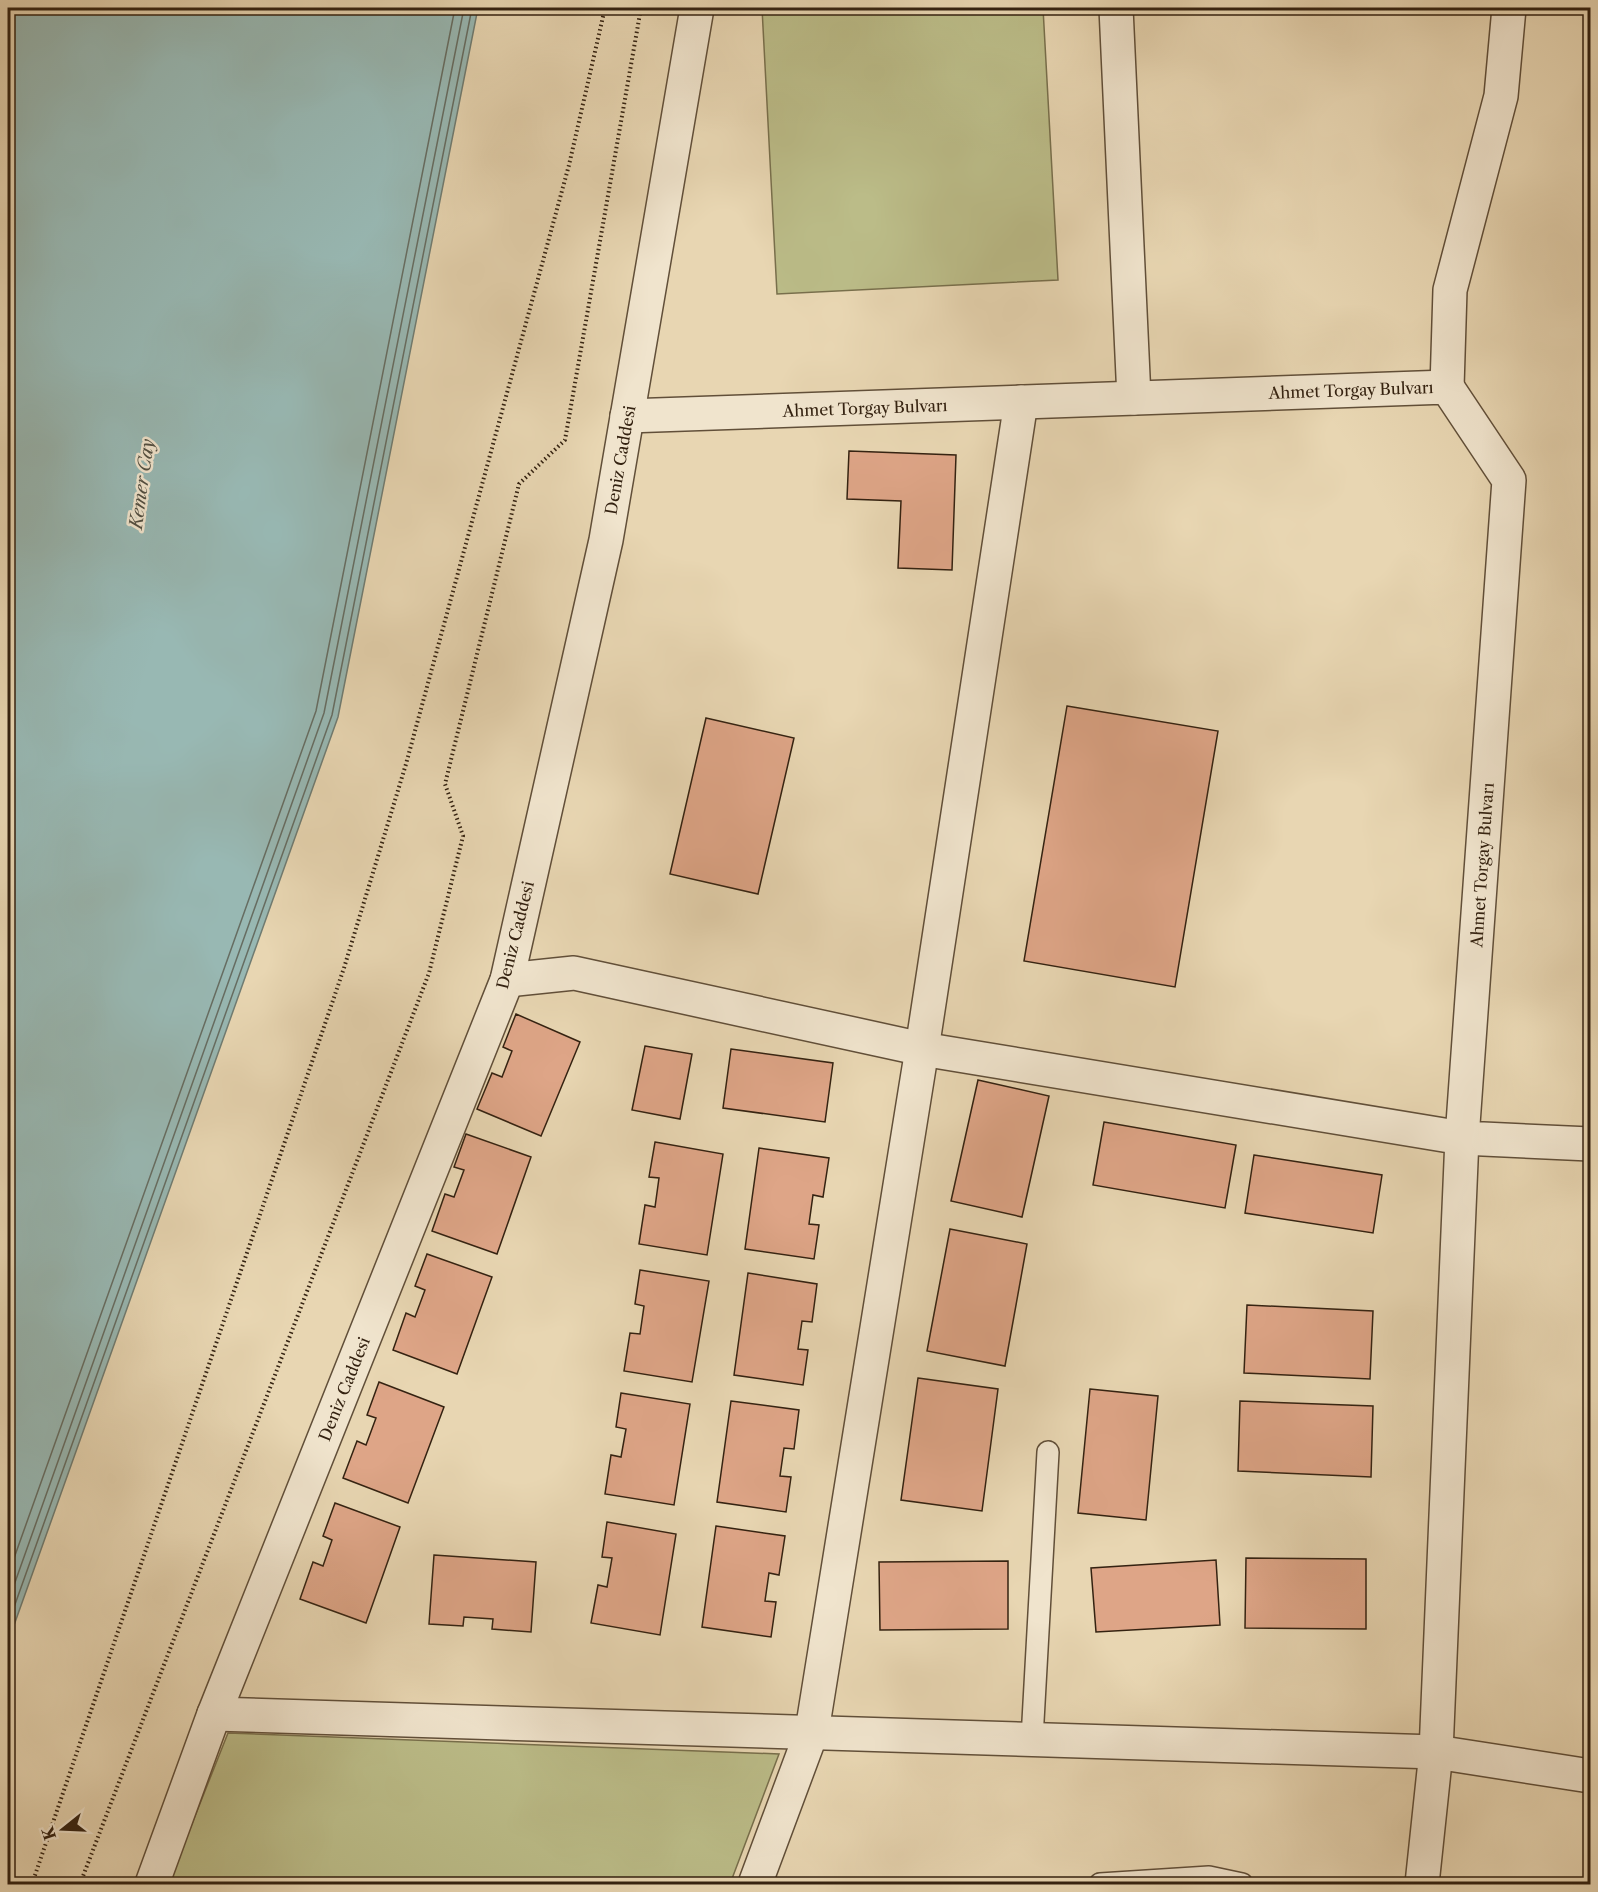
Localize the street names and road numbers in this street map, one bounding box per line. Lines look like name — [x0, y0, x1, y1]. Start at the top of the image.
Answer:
street label: Ahmet Torgay Bulvarı — [1267, 377, 1434, 403]
street label: Ahmet Torgay Bulvarı — [781, 395, 948, 421]
street label: Deniz Caddesi — [601, 404, 639, 516]
street label: Ahmet Torgay Bulvarı — [1466, 782, 1498, 949]
street label: Deniz Caddesi — [492, 879, 538, 991]
street label: Deniz Caddesi — [314, 1334, 374, 1444]

